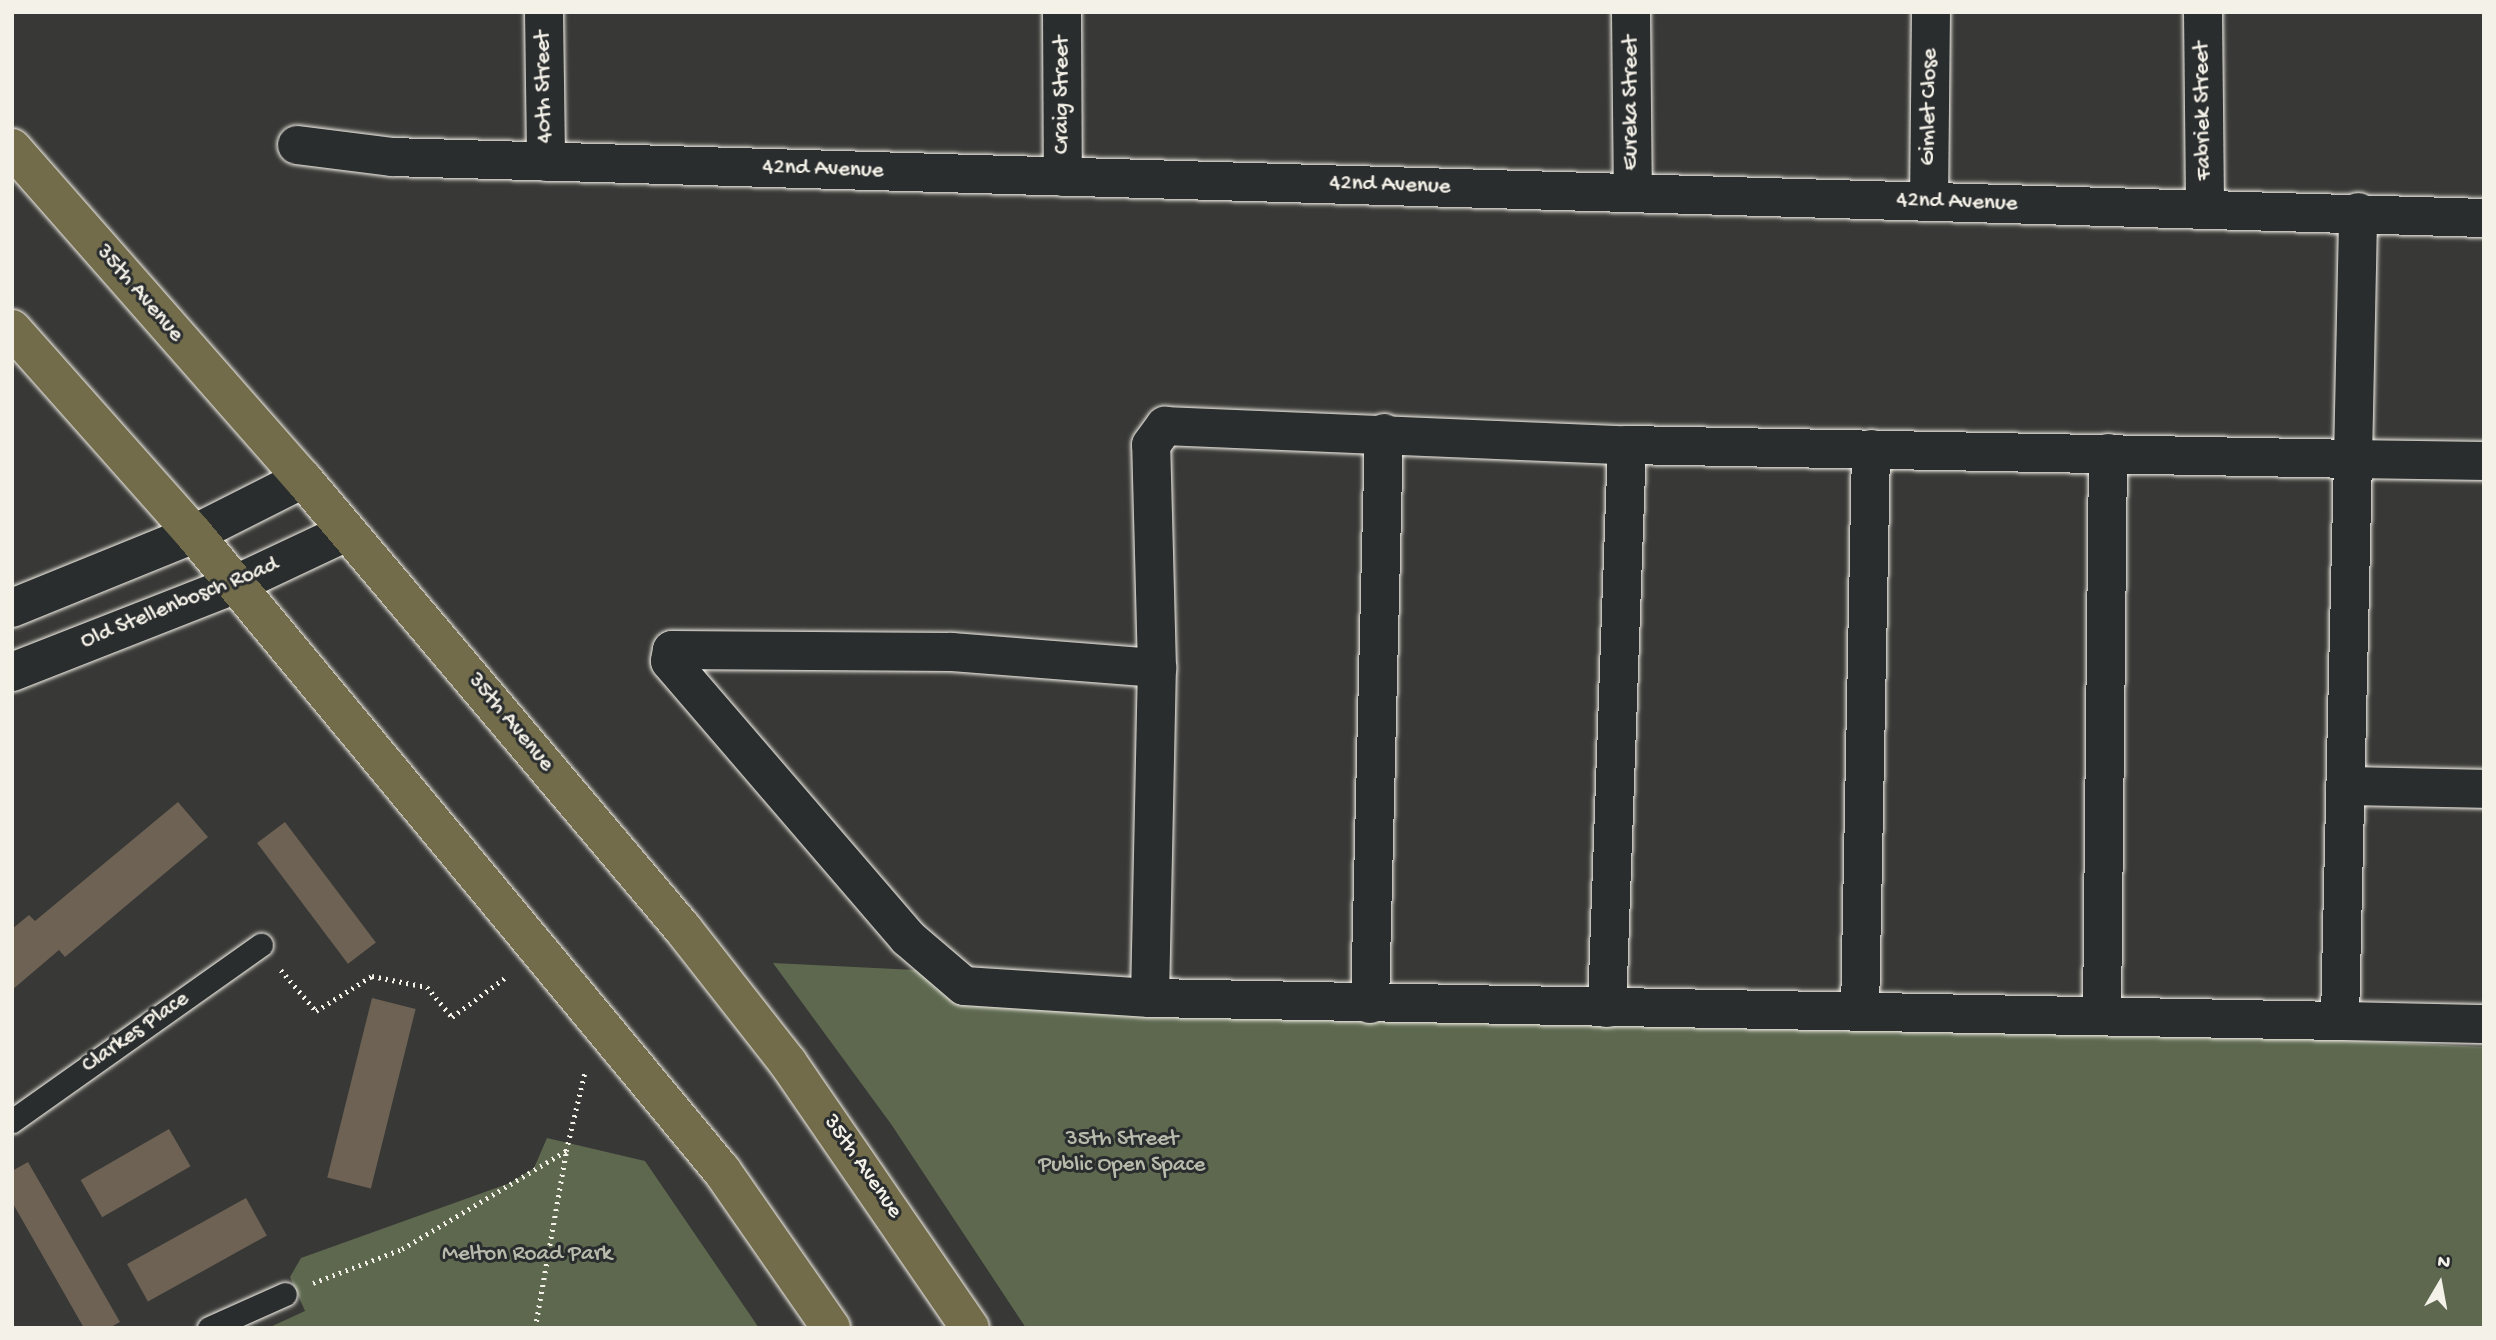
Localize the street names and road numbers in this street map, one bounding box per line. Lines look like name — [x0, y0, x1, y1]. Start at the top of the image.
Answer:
street label: 40th Street — [530, 31, 560, 143]
street label: Craig Street — [1049, 36, 1077, 154]
street label: Eureka Street — [1618, 36, 1646, 170]
street label: Fabriek Street — [2189, 41, 2219, 181]
street label: Gimlet Close — [1915, 48, 1945, 166]
street label: 42nd Avenue — [762, 154, 884, 186]
street label: 42nd Avenue — [1329, 170, 1451, 202]
street label: 42nd Avenue — [1896, 187, 2018, 219]
street label: 35th Avenue — [89, 240, 189, 348]
street label: Old Stellenbosch Road — [77, 552, 283, 656]
street label: 35th Avenue — [461, 668, 559, 778]
street label: Clarkes Place — [77, 986, 195, 1080]
street label: 35th Avenue — [816, 1110, 908, 1224]

